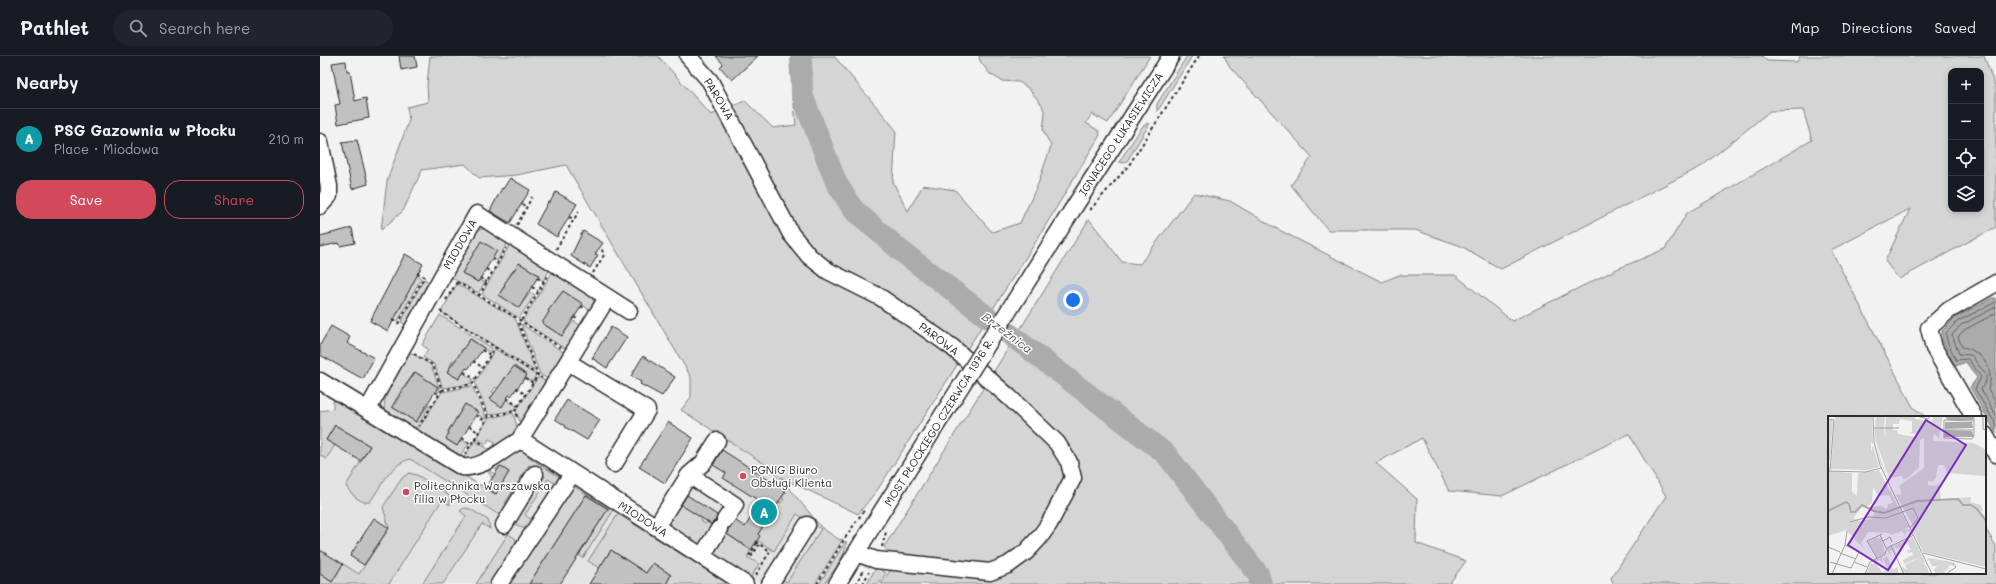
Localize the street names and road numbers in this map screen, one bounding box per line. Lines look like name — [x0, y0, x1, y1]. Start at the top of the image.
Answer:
street label: IGNACEGO ŁUKASIEWICZA — [1075, 69, 1166, 198]
street label: PAROWA — [701, 75, 738, 123]
street label: MIODOWA — [439, 216, 480, 272]
street label: PAROWA — [916, 319, 962, 359]
street label: MOST PŁOCKIEGO CZERWCA 1976 R. — [880, 335, 997, 509]
street label: MIODOWA — [616, 497, 671, 540]

